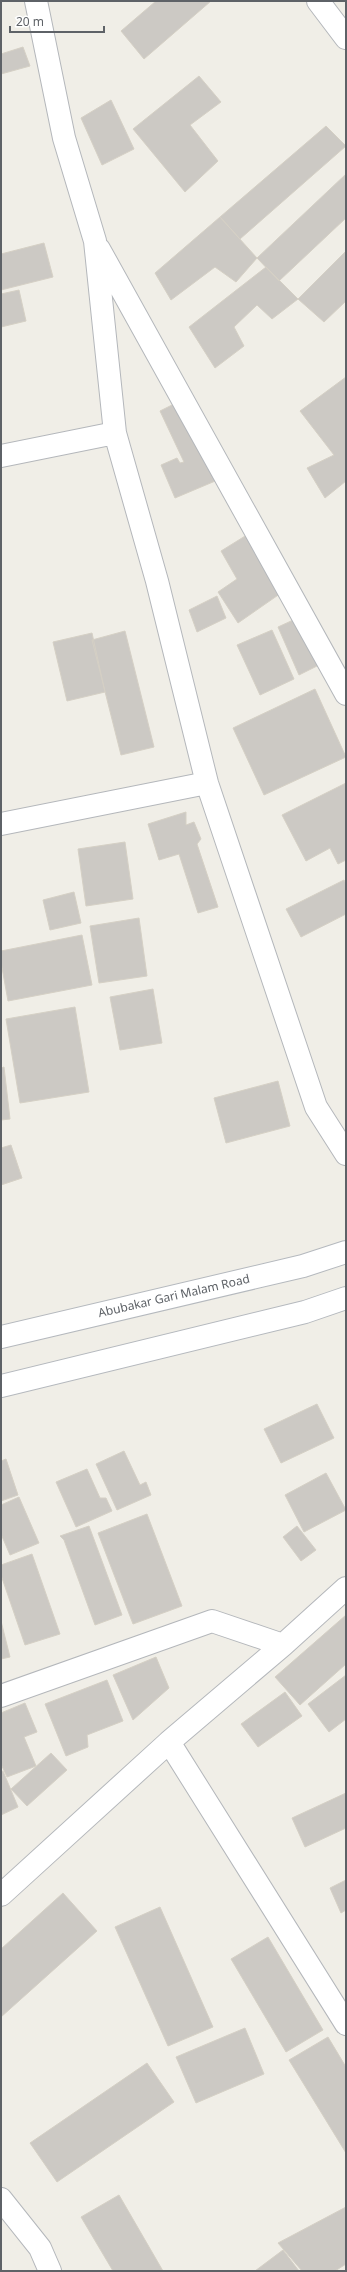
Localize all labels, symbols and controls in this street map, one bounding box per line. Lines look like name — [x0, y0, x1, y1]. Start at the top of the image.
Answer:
scale bar — [10, 8, 104, 34]
text: 20 m — [16, 13, 44, 30]
street label: Abubakar Gari Malam Road — [96, 1270, 251, 1321]

